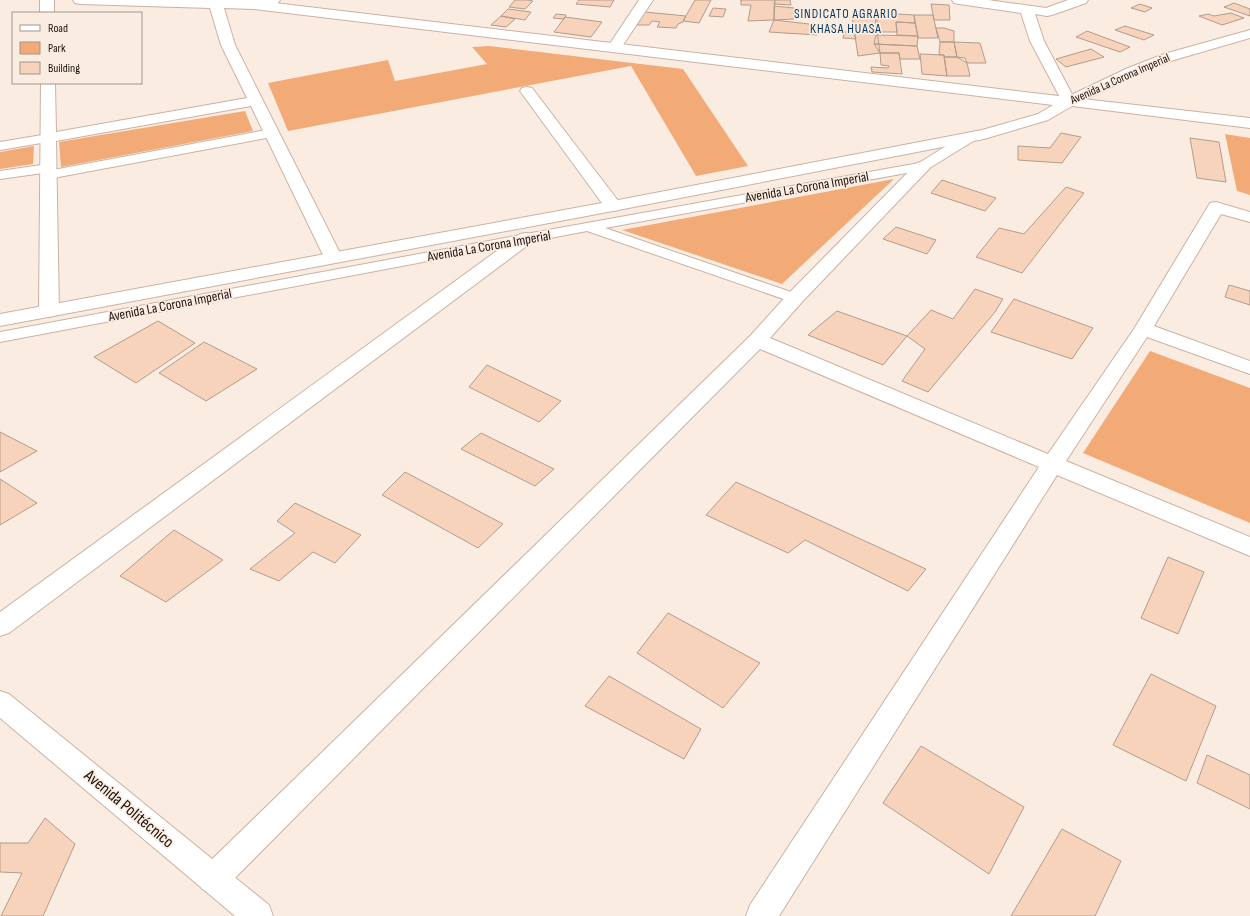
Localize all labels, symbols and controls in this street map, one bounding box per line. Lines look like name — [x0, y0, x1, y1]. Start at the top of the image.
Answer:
district label: SINDICATO AGRARIO KHASA HUASA — [794, 6, 898, 37]
legend — [12, 12, 142, 84]
text: Road — [48, 21, 68, 36]
text: Park — [48, 41, 66, 56]
street label: Avenida La Corona Imperial — [1067, 50, 1172, 108]
text: Building — [48, 61, 80, 76]
street label: Avenida La Corona Imperial — [743, 168, 870, 206]
street label: Avenida La Corona Imperial — [425, 227, 552, 265]
street label: Avenida La Corona Imperial — [106, 285, 233, 325]
street label: Avenida Politécnico — [79, 765, 178, 852]

